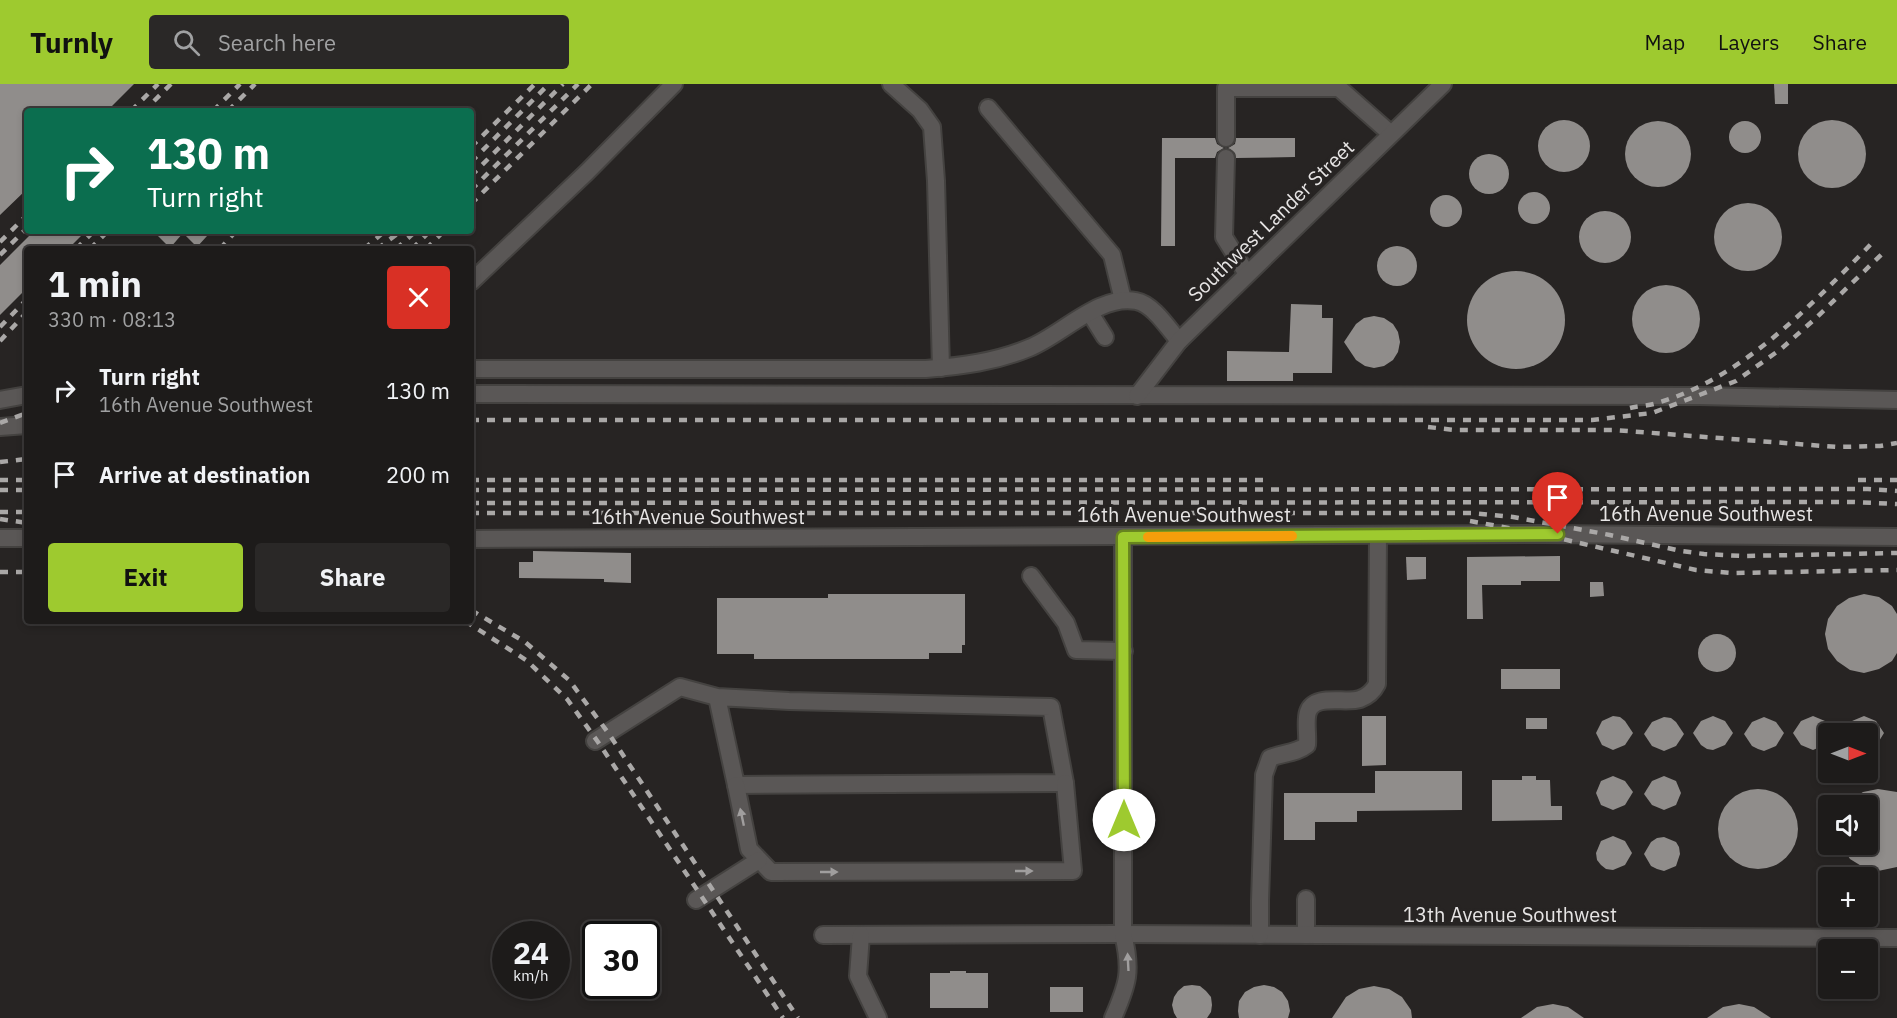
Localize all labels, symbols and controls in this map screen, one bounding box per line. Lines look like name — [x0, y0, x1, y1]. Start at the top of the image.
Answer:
search box — [149, 15, 569, 69]
text: Turnly — [30, 24, 113, 61]
icon: search — [170, 26, 203, 59]
text: Search here — [218, 28, 336, 57]
text: Map — [1645, 28, 1685, 56]
text: Layers — [1718, 28, 1780, 56]
text: Share — [1813, 28, 1867, 56]
text: 130 m — [147, 126, 270, 181]
icon: right — [48, 132, 126, 210]
street label: Southwest Lander Street — [1182, 134, 1360, 307]
text: Turn right — [147, 179, 264, 214]
text: 1 min — [48, 260, 142, 307]
button: close — [387, 266, 450, 329]
text: 330 m · 08:13 — [48, 306, 176, 333]
text: Turn right — [99, 362, 200, 391]
icon: right — [48, 374, 81, 407]
text: 130 m — [386, 376, 450, 405]
text: 16th Avenue Southwest — [99, 391, 313, 418]
icon: arrive — [48, 458, 81, 491]
text: Arrive at destination — [99, 460, 310, 489]
text: 200 m — [386, 460, 450, 489]
pin — [1532, 472, 1583, 534]
icon: arrive — [1541, 481, 1574, 514]
street label: 16th Avenue Southwest — [1599, 500, 1813, 527]
street label: 16th Avenue Southwest — [1077, 501, 1291, 528]
street label: 16th Avenue Southwest — [591, 503, 805, 530]
button: Exit — [48, 543, 243, 612]
button: Share — [255, 543, 450, 612]
north arrow — [1818, 723, 1878, 783]
map controls — [1818, 723, 1878, 999]
position arrow — [1092, 788, 1156, 852]
button: sound — [1818, 795, 1878, 855]
one-way arrow — [737, 807, 746, 826]
one-way arrow — [1015, 866, 1034, 876]
one-way arrow — [820, 867, 839, 877]
button: + — [1818, 867, 1878, 927]
street label: 13th Avenue Southwest — [1403, 901, 1617, 928]
speed limit sign: 30 — [582, 921, 660, 999]
text: 24 — [513, 933, 549, 972]
button: − — [1818, 939, 1878, 999]
one-way arrow — [1123, 952, 1132, 971]
text: km/h — [513, 966, 549, 985]

